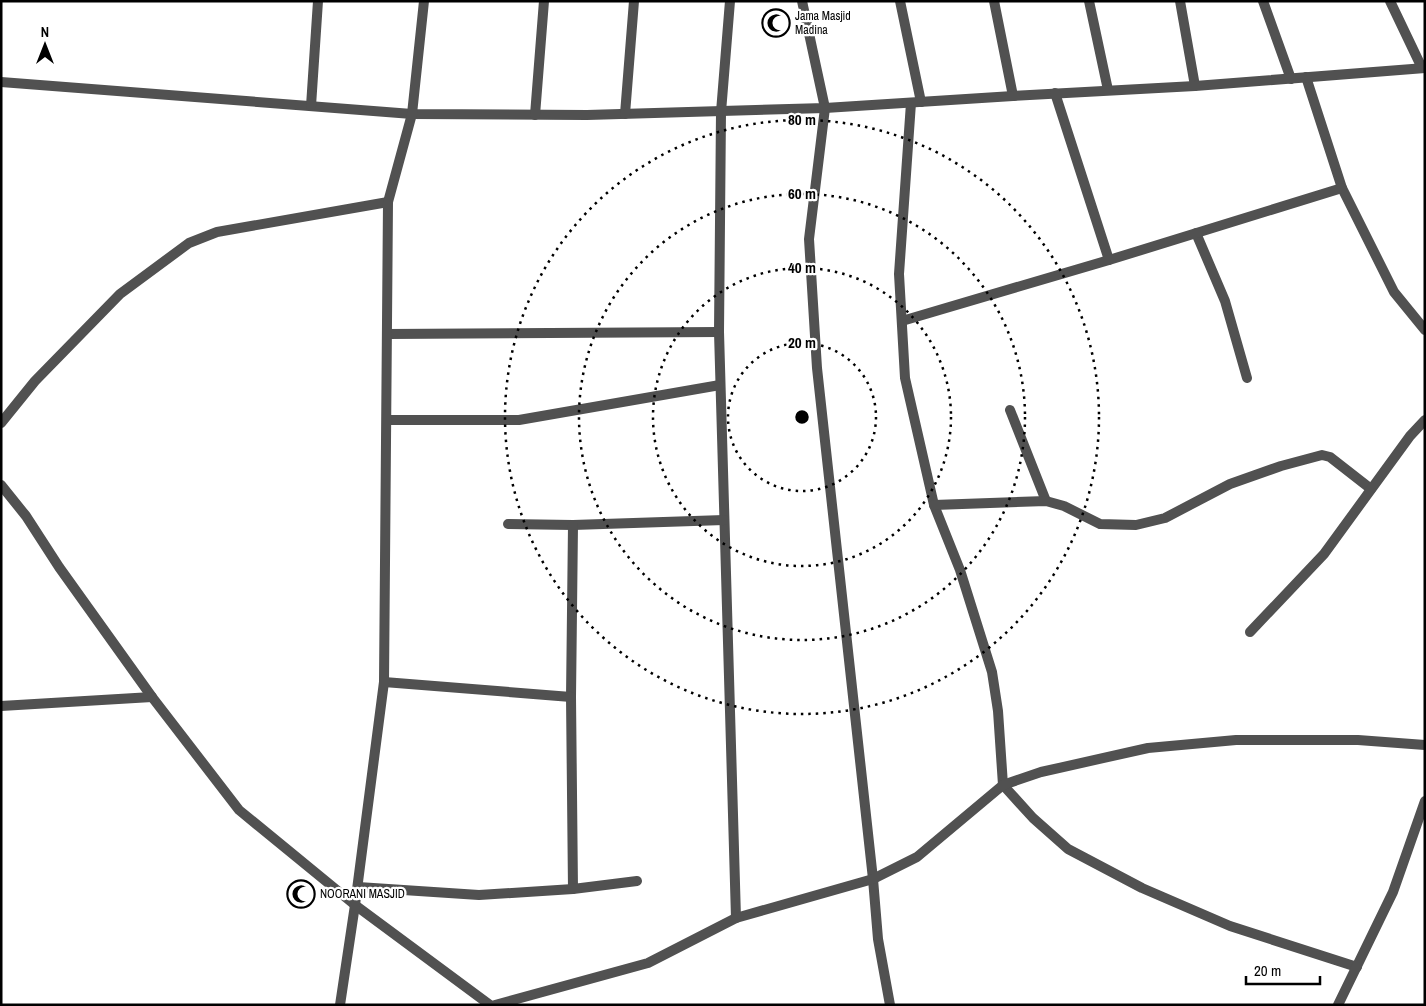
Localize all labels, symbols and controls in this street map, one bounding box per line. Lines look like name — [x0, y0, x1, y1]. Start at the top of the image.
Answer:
mosque icon: Jama Masjid Madina — [761, 8, 791, 38]
place label: Jama Masjid Madina — [795, 8, 851, 38]
north arrow — [20, 20, 70, 70]
text: N — [41, 23, 49, 41]
text: 80 m — [788, 109, 816, 130]
text: 60 m — [788, 183, 816, 204]
text: 40 m — [788, 257, 816, 278]
text: 20 m — [788, 332, 816, 353]
centre of rings — [793, 408, 811, 426]
mosque icon: NOORANI MASJID — [286, 879, 316, 909]
place label: NOORANI MASJID — [320, 886, 405, 902]
scale bar — [1246, 954, 1320, 986]
text: 20 m — [1254, 960, 1281, 981]

